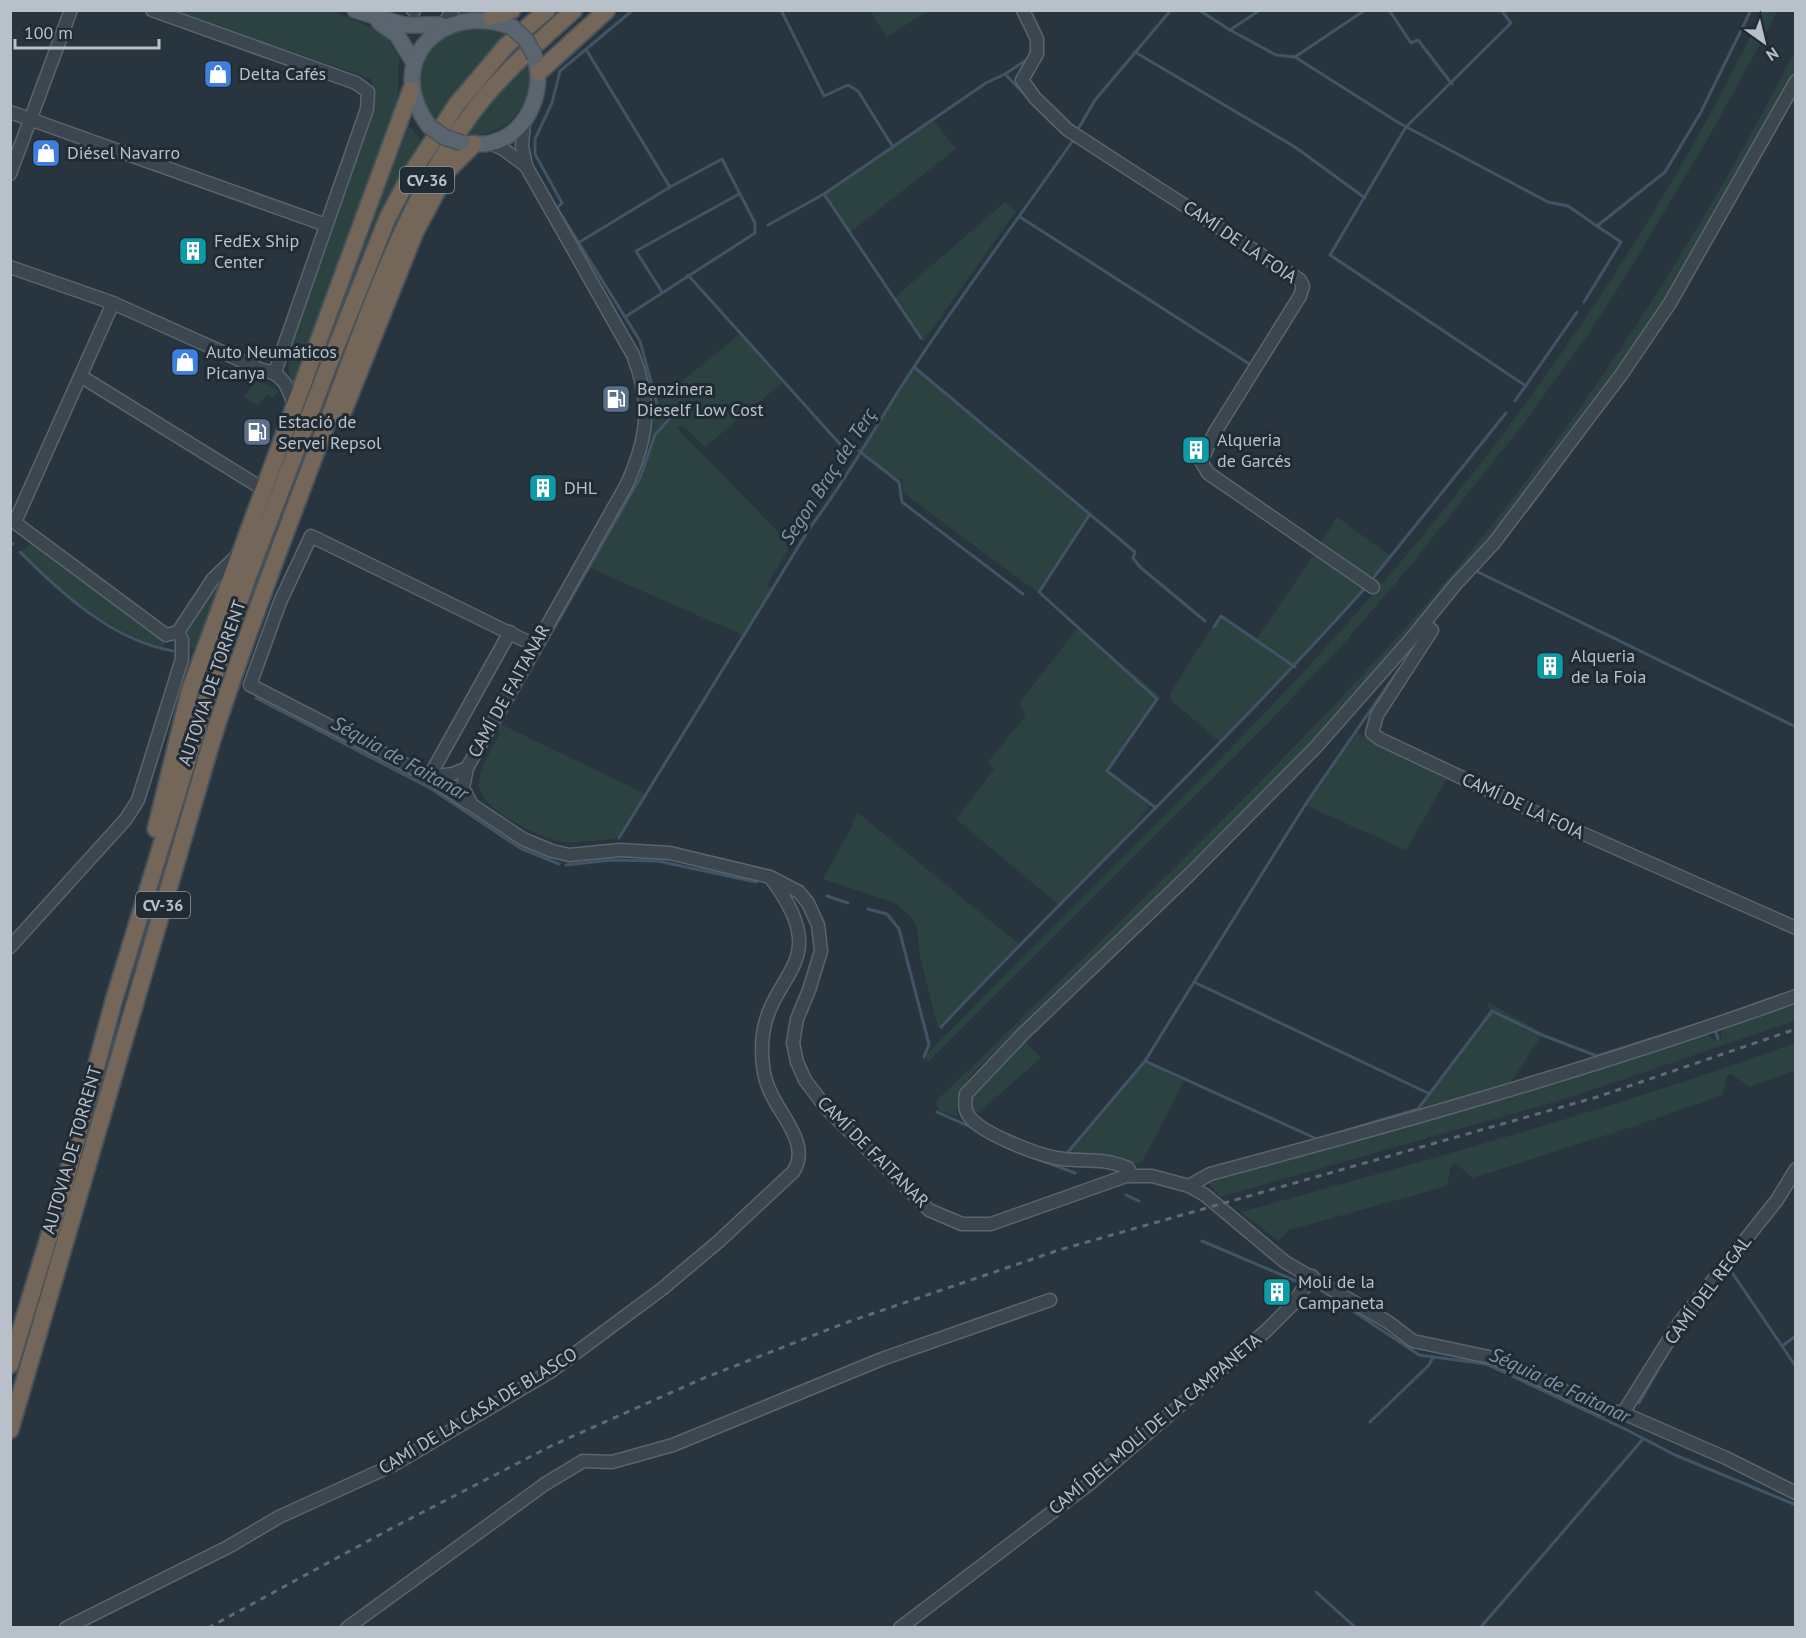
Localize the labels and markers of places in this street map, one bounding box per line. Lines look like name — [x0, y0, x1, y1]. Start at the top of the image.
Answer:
shop icon: Delta Cafés — [202, 58, 234, 90]
place label: Delta Cafés — [239, 62, 326, 85]
shop icon: Diésel Navarro — [30, 137, 62, 169]
place label: Diésel Navarro — [67, 141, 180, 164]
place label: FedEx Ship Center — [214, 229, 299, 273]
building icon: FedEx Ship Center — [177, 235, 209, 267]
place label: Auto Neumáticos Picanya — [206, 340, 337, 384]
shop icon: Auto Neumáticos Picanya — [169, 346, 201, 378]
place label: Benzinera Dieself Low Cost — [637, 377, 764, 421]
fuel station icon: Benzinera Dieself Low Cost — [600, 383, 632, 415]
place label: Estació de Servei Repsol — [278, 410, 382, 454]
fuel station icon: Estació de Servei Repsol — [241, 416, 273, 448]
place label: Alqueria de Garcés — [1217, 428, 1291, 472]
building icon: Alqueria de Garcés — [1180, 434, 1212, 466]
building icon: DHL — [527, 472, 559, 504]
place label: DHL — [564, 476, 597, 499]
place label: Alqueria de la Foia — [1571, 644, 1646, 688]
building icon: Alqueria de la Foia — [1534, 650, 1566, 682]
place label: Molí de la Campaneta — [1298, 1270, 1384, 1314]
building icon: Molí de la Campaneta — [1261, 1276, 1293, 1308]

